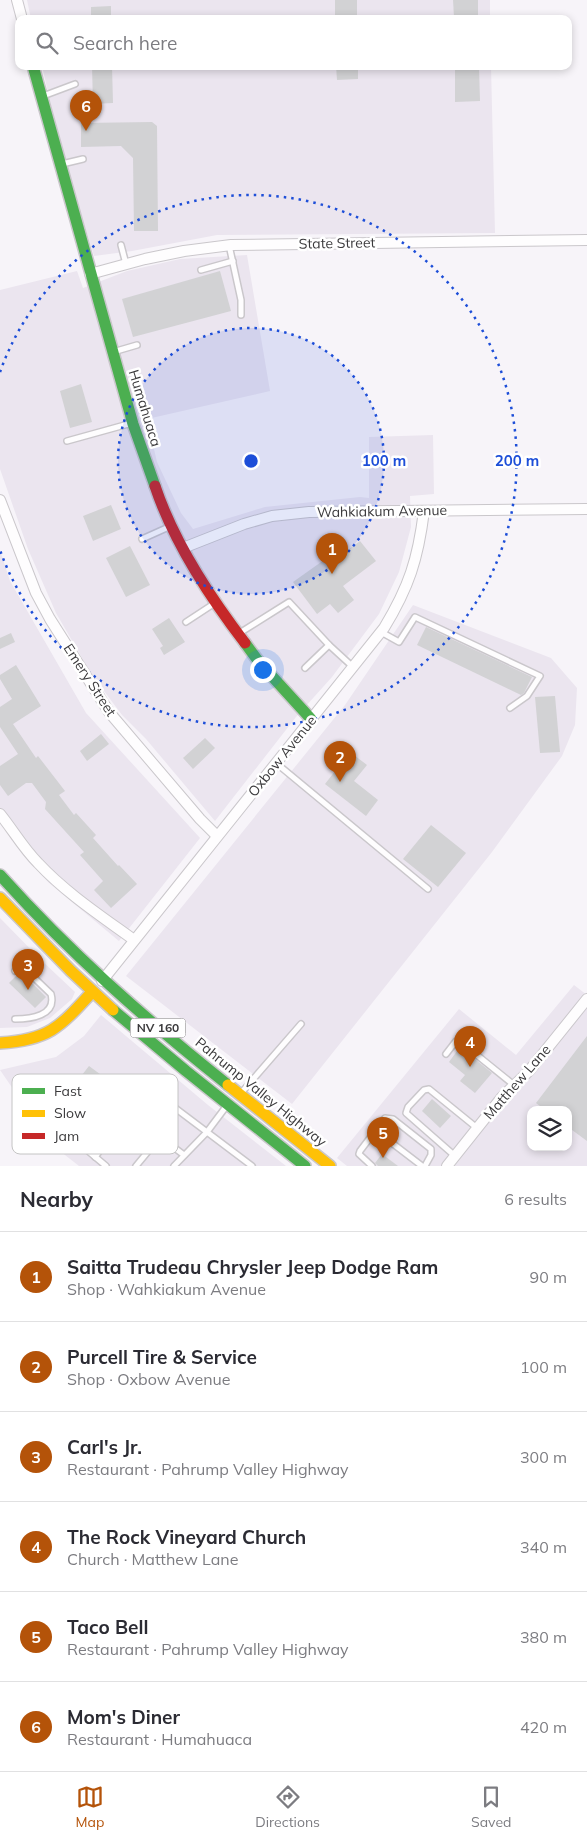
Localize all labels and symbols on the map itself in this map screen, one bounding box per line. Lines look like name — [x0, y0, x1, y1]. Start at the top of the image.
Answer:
pin: 6 — [70, 90, 102, 131]
street label: State Street — [298, 233, 376, 253]
street label: Humahuaca — [125, 367, 165, 449]
text: 100 m — [362, 451, 406, 470]
text: 200 m — [495, 451, 539, 470]
centre of rings — [242, 452, 260, 470]
street label: Wahkiakum Avenue — [317, 501, 447, 521]
pin: 1 — [316, 533, 348, 574]
street label: Emery Street — [60, 640, 120, 720]
your location — [250, 657, 276, 683]
street label: Oxbow Avenue — [244, 712, 320, 800]
pin: 2 — [324, 741, 356, 782]
pin: 3 — [12, 949, 44, 990]
road number: NV 160 — [130, 1018, 186, 1038]
pin: 4 — [454, 1026, 486, 1067]
street label: Pahrump Valley Highway — [192, 1033, 331, 1151]
street label: Matthew Lane — [480, 1041, 554, 1123]
legend — [12, 1074, 178, 1154]
text: Fast — [54, 1082, 82, 1100]
text: Slow — [54, 1104, 86, 1122]
pin: 5 — [367, 1117, 399, 1158]
text: Jam — [54, 1127, 79, 1145]

